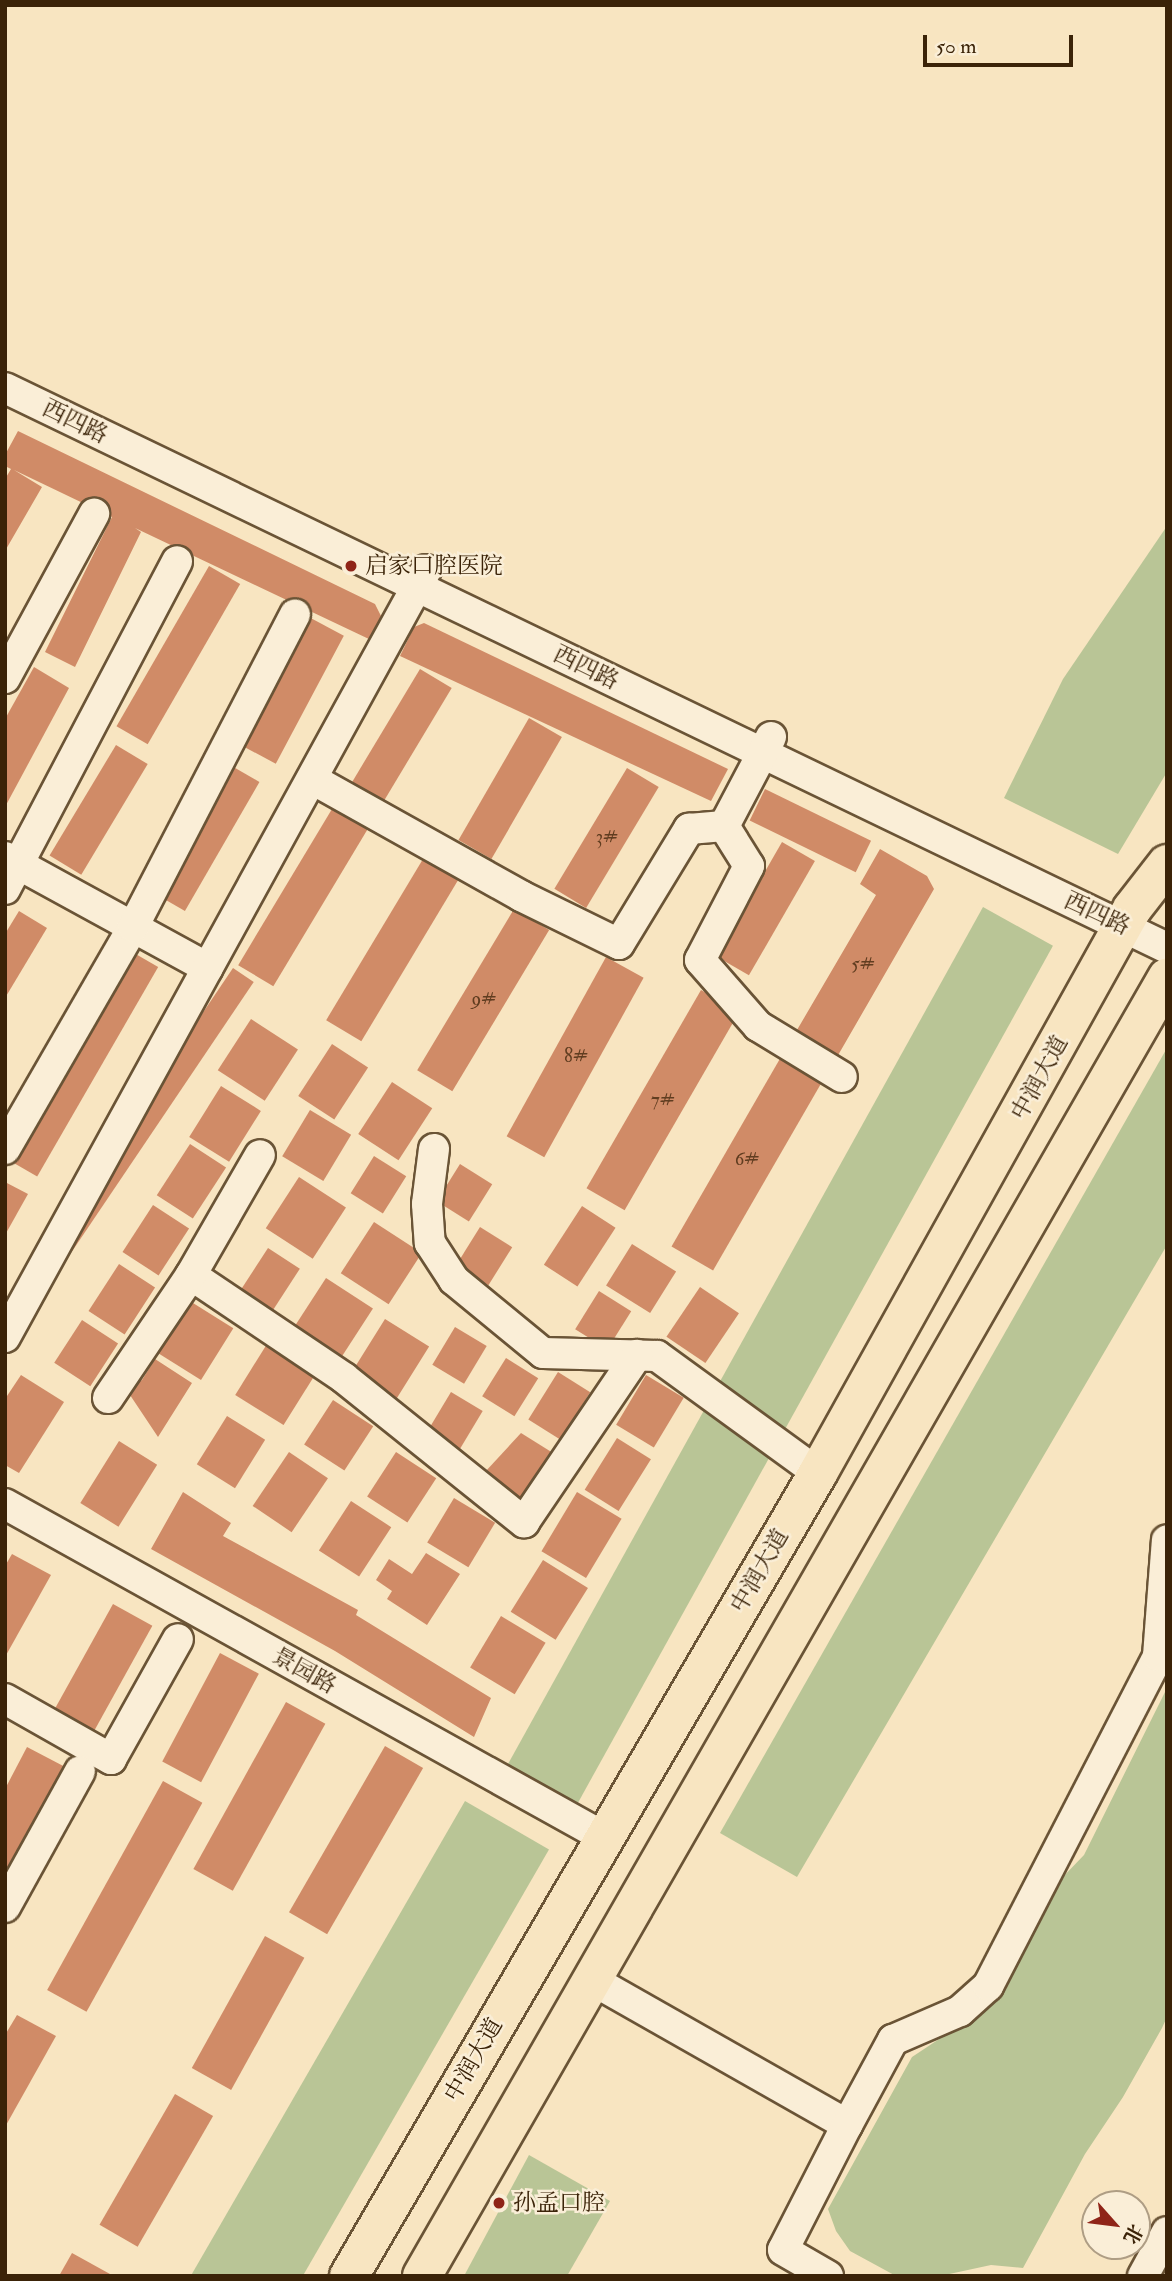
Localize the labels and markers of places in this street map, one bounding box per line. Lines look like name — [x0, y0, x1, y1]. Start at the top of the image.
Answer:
place label: 启家口腔医院 — [365, 552, 503, 580]
marker: 启家口腔医院 — [343, 558, 359, 574]
place label: 孙孟口腔 — [513, 2189, 605, 2217]
marker: 孙孟口腔 — [491, 2195, 507, 2211]

